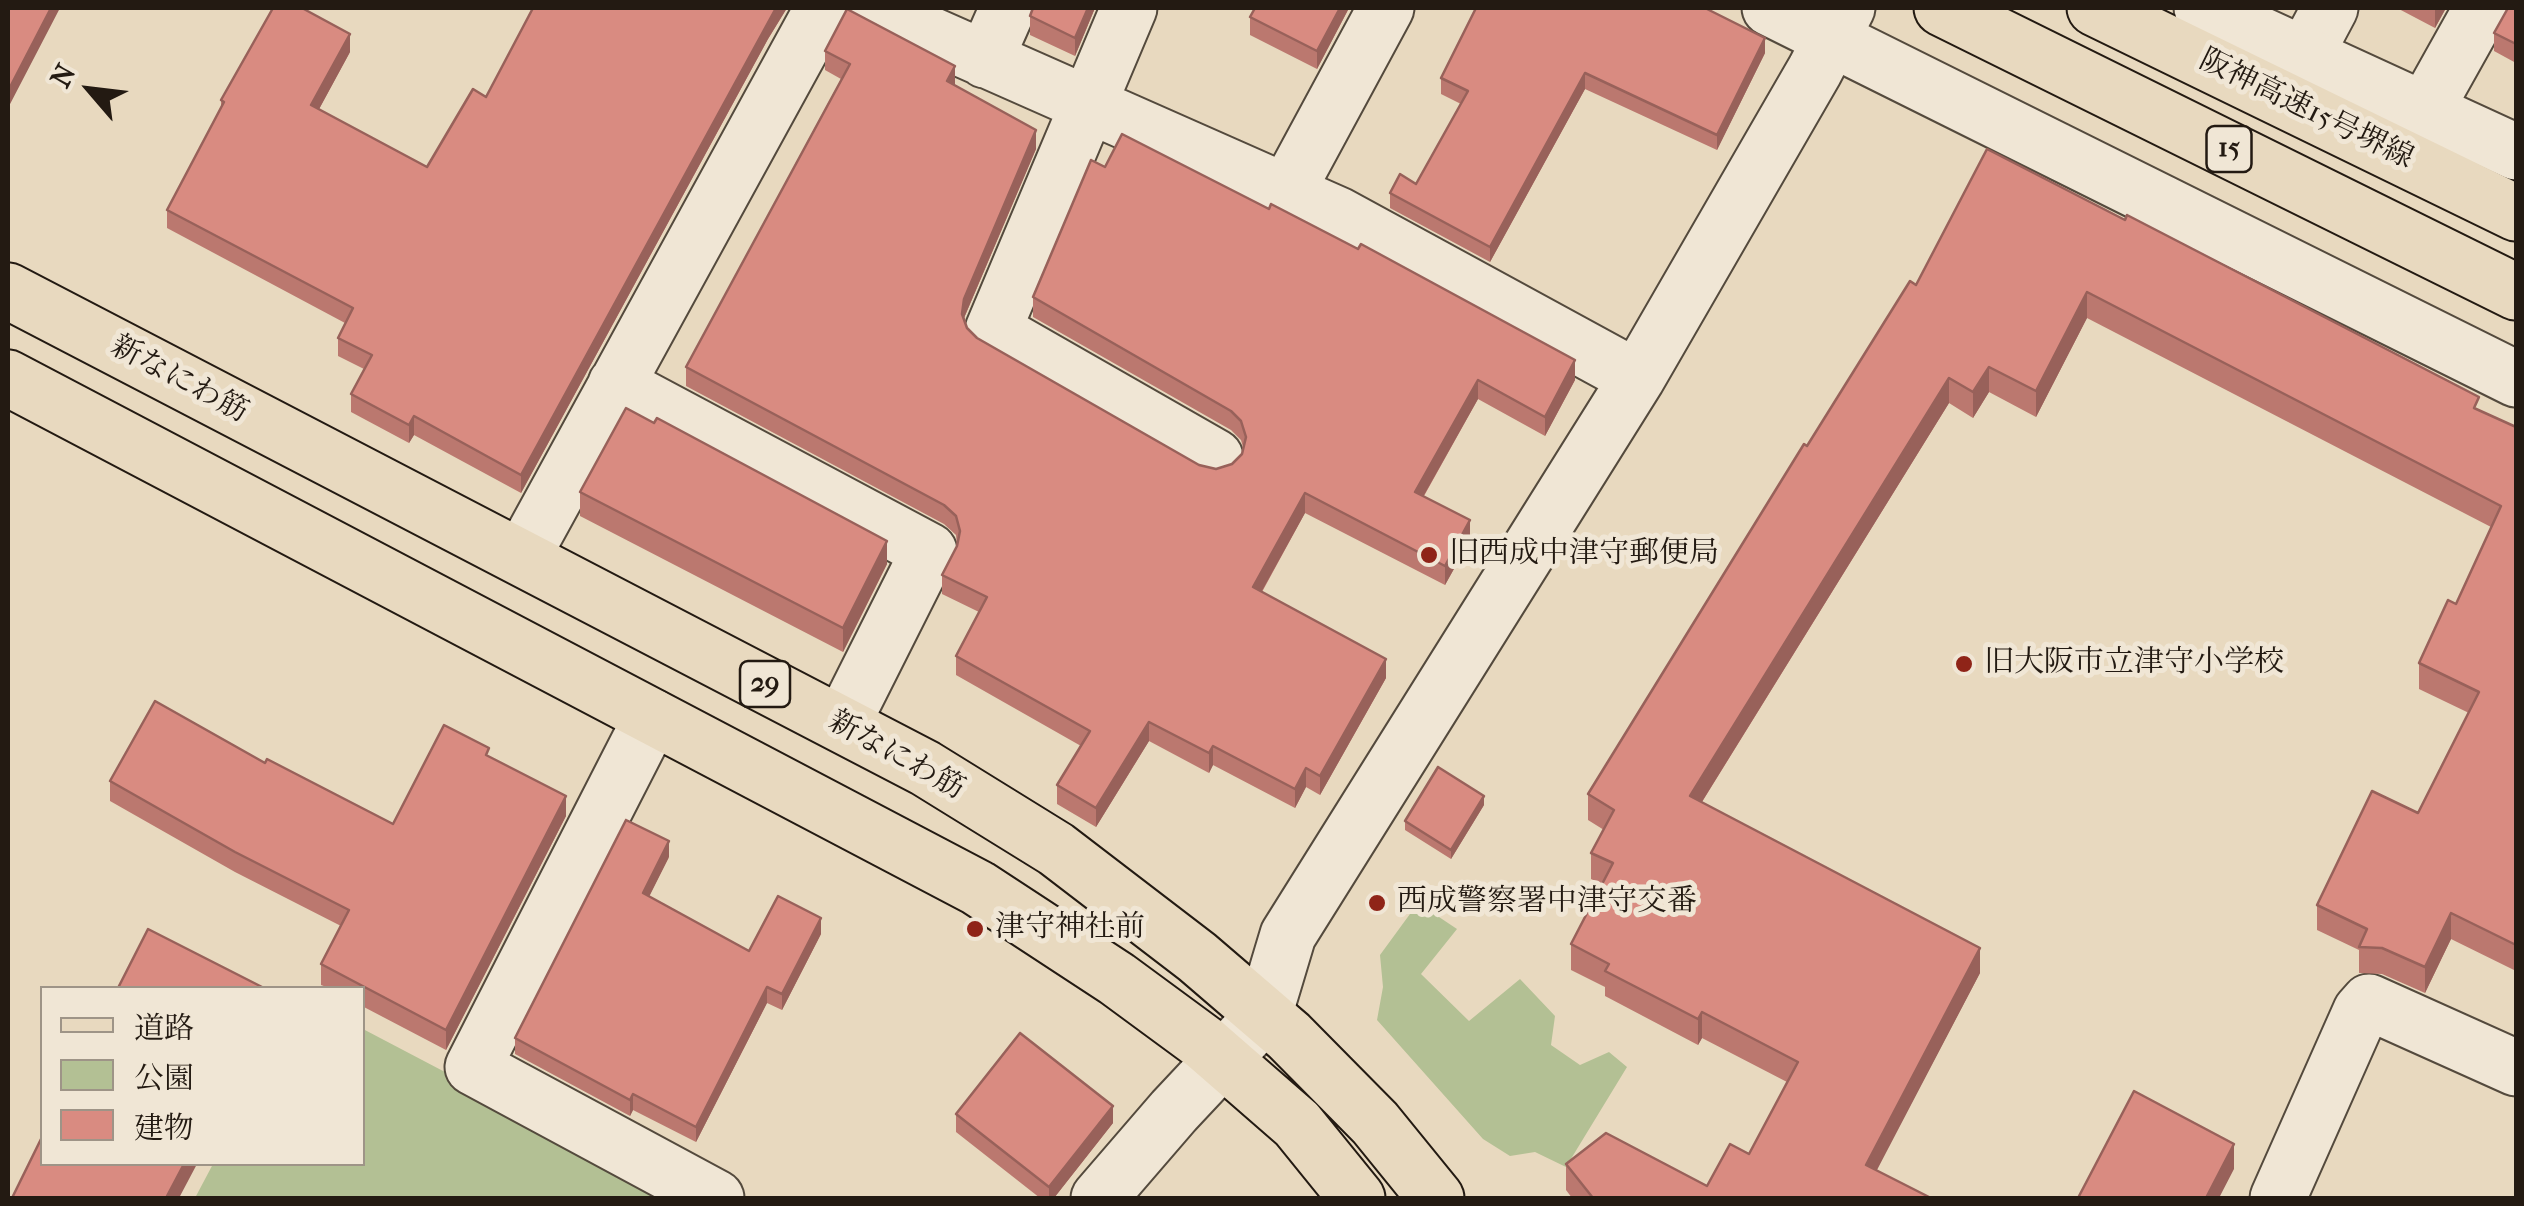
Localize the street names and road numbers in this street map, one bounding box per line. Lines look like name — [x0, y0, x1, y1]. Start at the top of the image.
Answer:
street label: 阪神高速15号堺線 — [2193, 43, 2419, 177]
road number: 15 — [2206, 126, 2252, 172]
street label: 新なにわ筋 — [104, 329, 254, 431]
road number: 29 — [740, 661, 790, 707]
street label: 新なにわ筋 — [822, 704, 970, 808]

